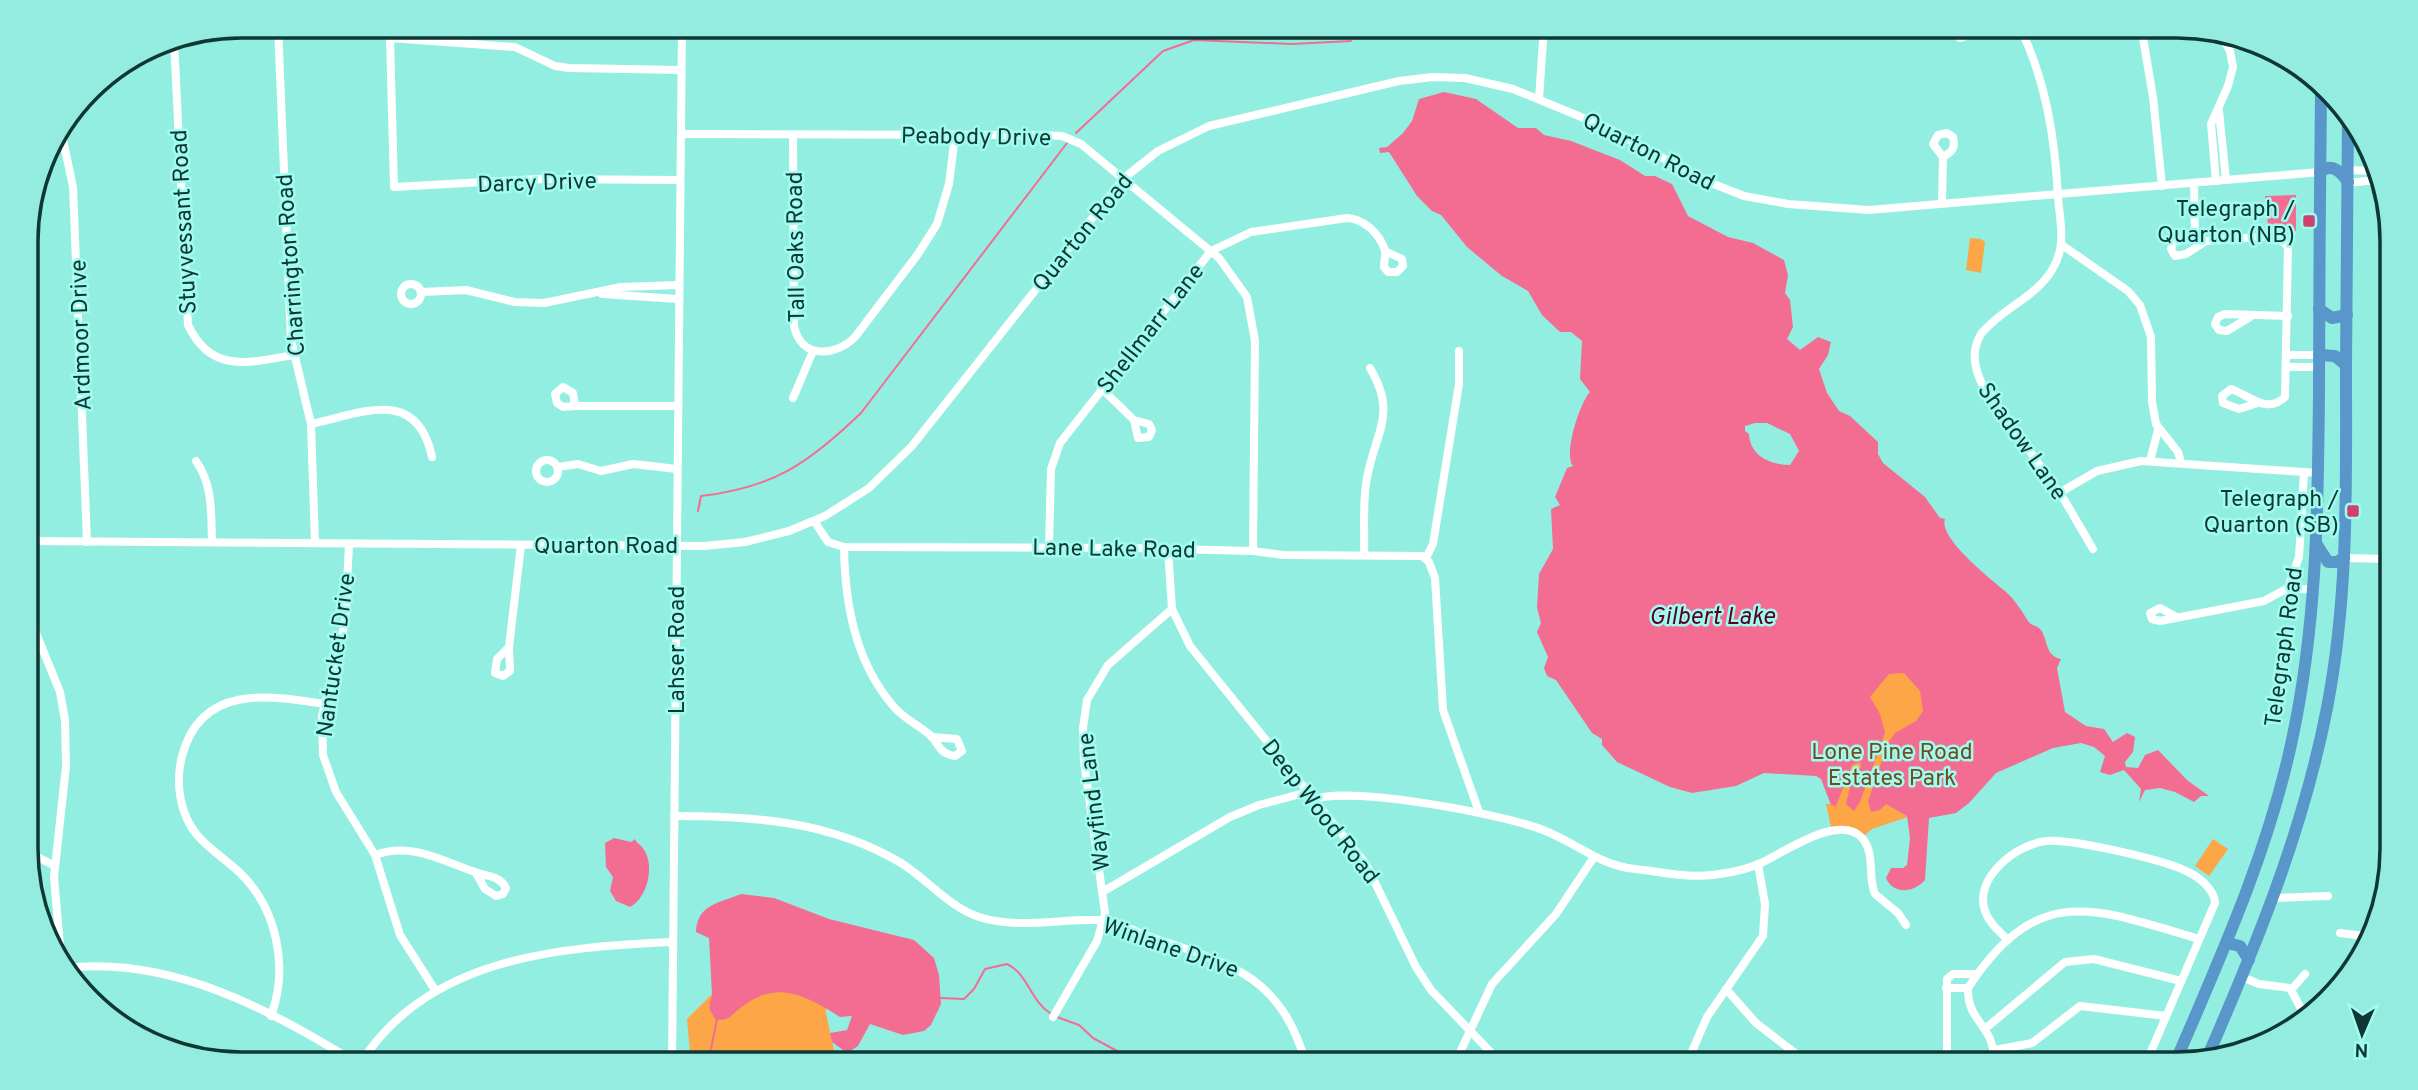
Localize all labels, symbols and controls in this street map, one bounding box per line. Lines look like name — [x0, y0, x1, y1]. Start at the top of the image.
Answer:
street label: Quarton Road — [1577, 108, 1719, 199]
street label: Peabody Drive — [901, 123, 1051, 154]
street label: Stuyvessant Road — [166, 129, 205, 315]
street label: Darcy Drive — [477, 168, 597, 201]
street label: Quarton Road — [1027, 168, 1141, 299]
street label: Tall Oaks Road — [782, 171, 813, 323]
street label: Charrington Road — [272, 173, 313, 357]
place label: Telegraph / Quarton (NB) — [2157, 196, 2295, 251]
marker: Telegraph / Quarton (NB) — [2301, 213, 2317, 229]
street label: Ardmoor Drive — [65, 259, 100, 411]
street label: Shellmarr Lane — [1092, 259, 1212, 401]
street label: Shadow Lane — [1970, 378, 2072, 507]
place label: Telegraph / Quarton (SB) — [2203, 486, 2339, 541]
marker: Telegraph / Quarton (SB) — [2345, 503, 2361, 519]
street label: Quarton Road — [534, 533, 678, 562]
street label: Lane Lake Road — [1032, 535, 1196, 566]
street label: Telegraph Road — [2260, 566, 2311, 729]
street label: Nantucket Drive — [312, 571, 363, 739]
street label: Lahser Road — [664, 586, 693, 714]
water label: Gilbert Lake — [1649, 603, 1776, 633]
street label: Wayfind Lane — [1073, 731, 1118, 872]
street label: Deep Wood Road — [1254, 734, 1385, 891]
park label: Lone Pine Road Estates Park — [1811, 739, 1973, 794]
street label: Winlane Drive — [1098, 913, 1242, 986]
north arrow — [2327, 999, 2397, 1069]
text: N — [2354, 1037, 2369, 1061]

